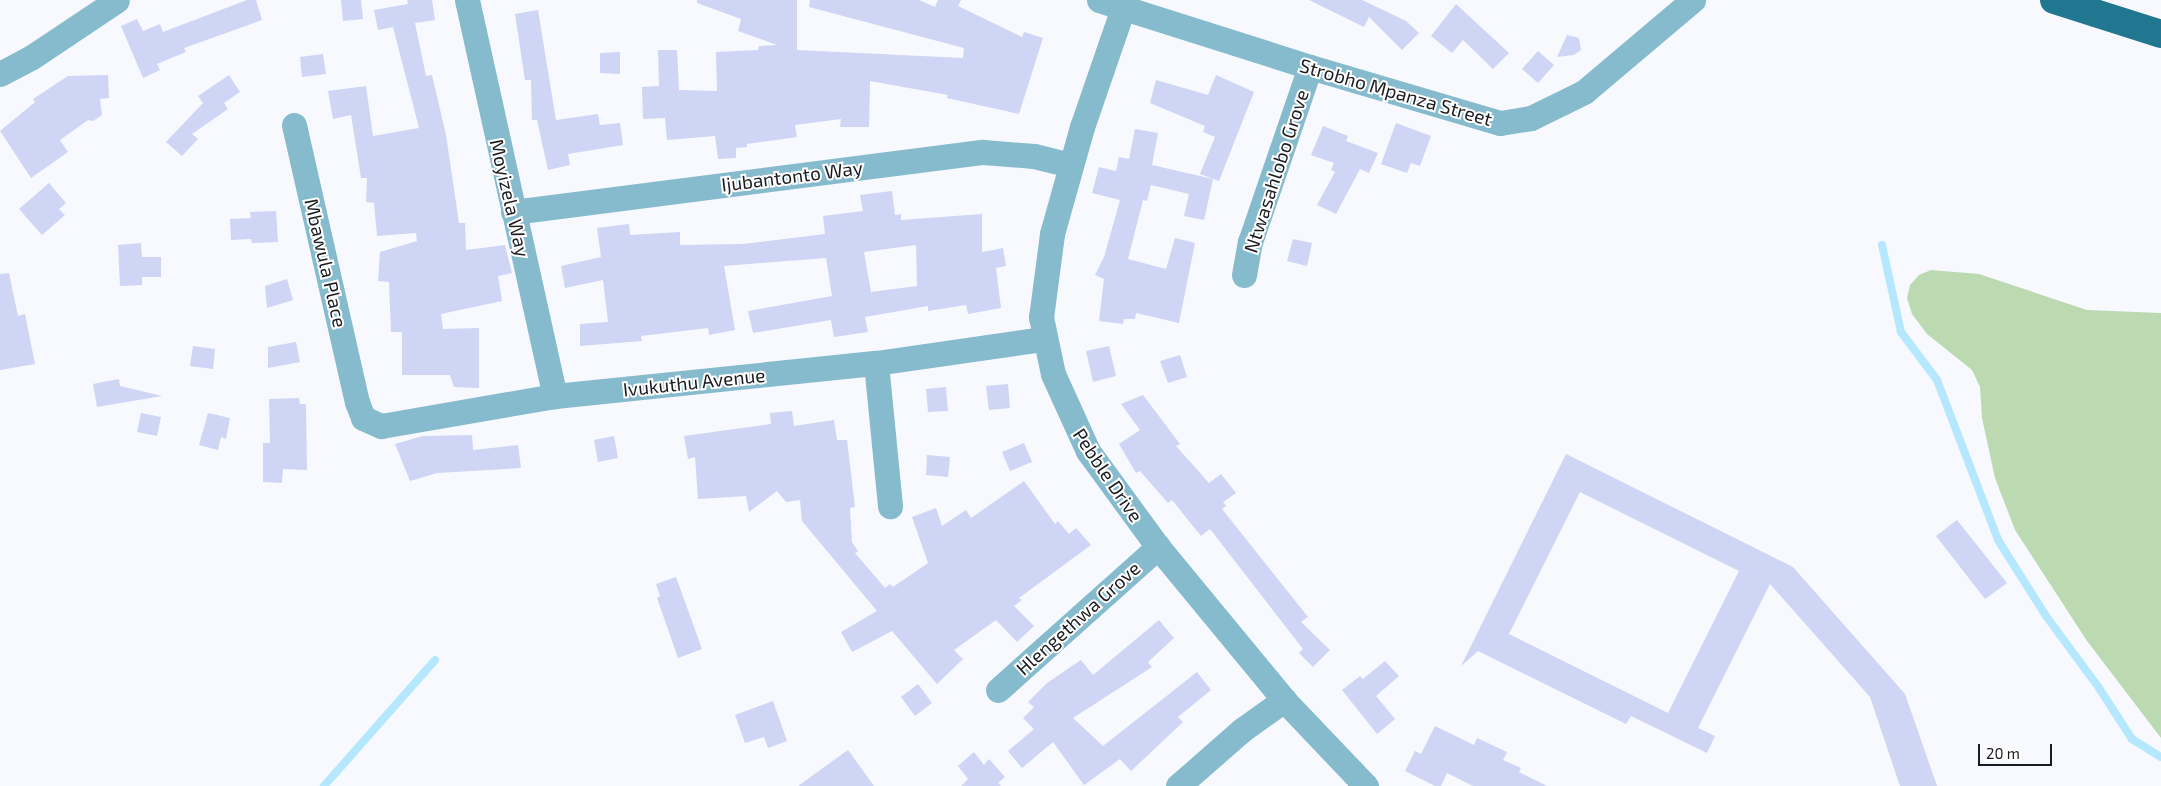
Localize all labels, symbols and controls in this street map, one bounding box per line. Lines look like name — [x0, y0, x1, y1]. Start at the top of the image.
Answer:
street label: Strobho Mpanza Street — [1297, 54, 1495, 130]
street label: Ntwasahlobo Grove — [1239, 87, 1313, 255]
street label: Moyizela Way — [485, 137, 535, 259]
street label: Ijubantonto Way — [720, 156, 864, 196]
street label: Mbawula Place — [300, 196, 352, 330]
street label: Ivukuthu Avenue — [622, 363, 766, 401]
street label: Pebble Drive — [1068, 424, 1148, 526]
street label: Hlengethwa Grove — [1011, 556, 1145, 680]
scale bar — [1981, 734, 2055, 766]
text: 20 m — [1986, 744, 2020, 762]

